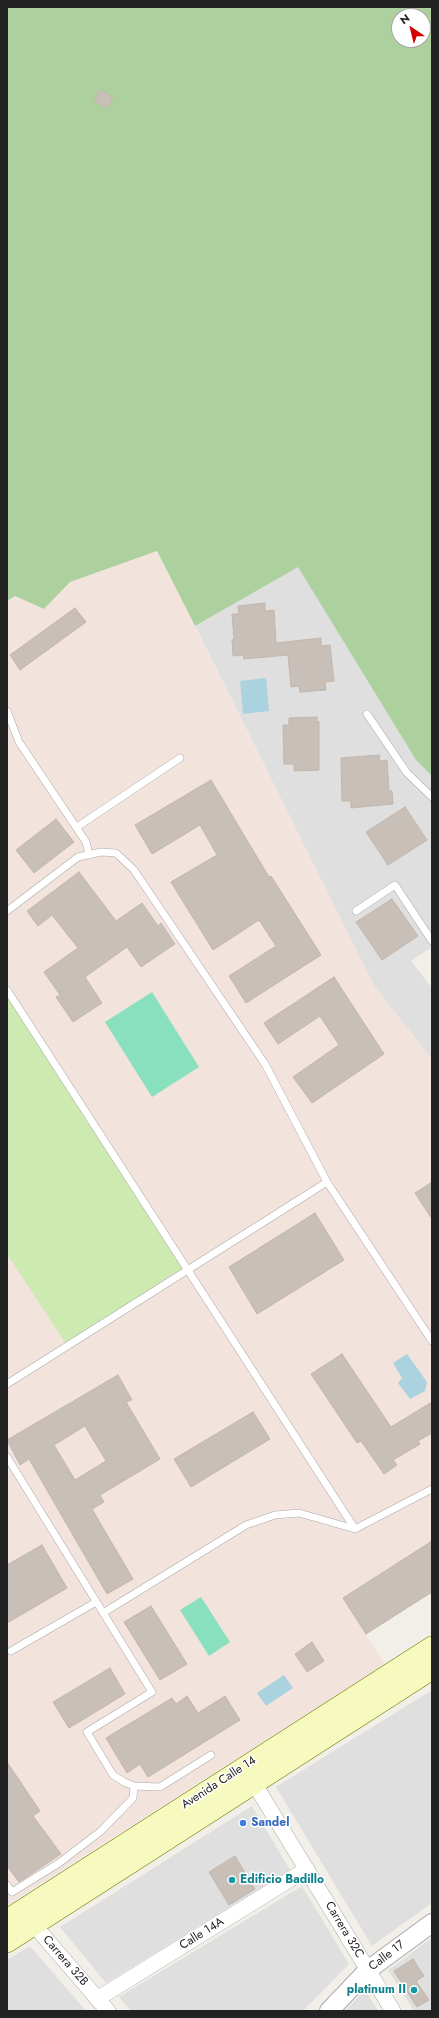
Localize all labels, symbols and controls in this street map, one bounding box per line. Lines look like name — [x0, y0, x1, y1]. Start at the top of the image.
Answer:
north arrow — [391, 8, 431, 48]
text: N — [397, 10, 413, 28]
street label: Avenida Calle 14 — [179, 1754, 259, 1812]
place label: Sandel — [251, 1816, 289, 1830]
marker: Sandel — [238, 1818, 248, 1828]
place label: Edificio Badillo — [240, 1873, 324, 1887]
marker: Edificio Badillo — [227, 1875, 237, 1885]
street label: Carrera 32C — [322, 1899, 366, 1961]
street label: Calle 14A — [177, 1915, 227, 1953]
street label: Carrera 32B — [39, 1933, 91, 1989]
street label: Calle 17 — [366, 1938, 408, 1974]
place label: platinum II — [347, 1983, 406, 1997]
marker: platinum II — [409, 1985, 419, 1995]

